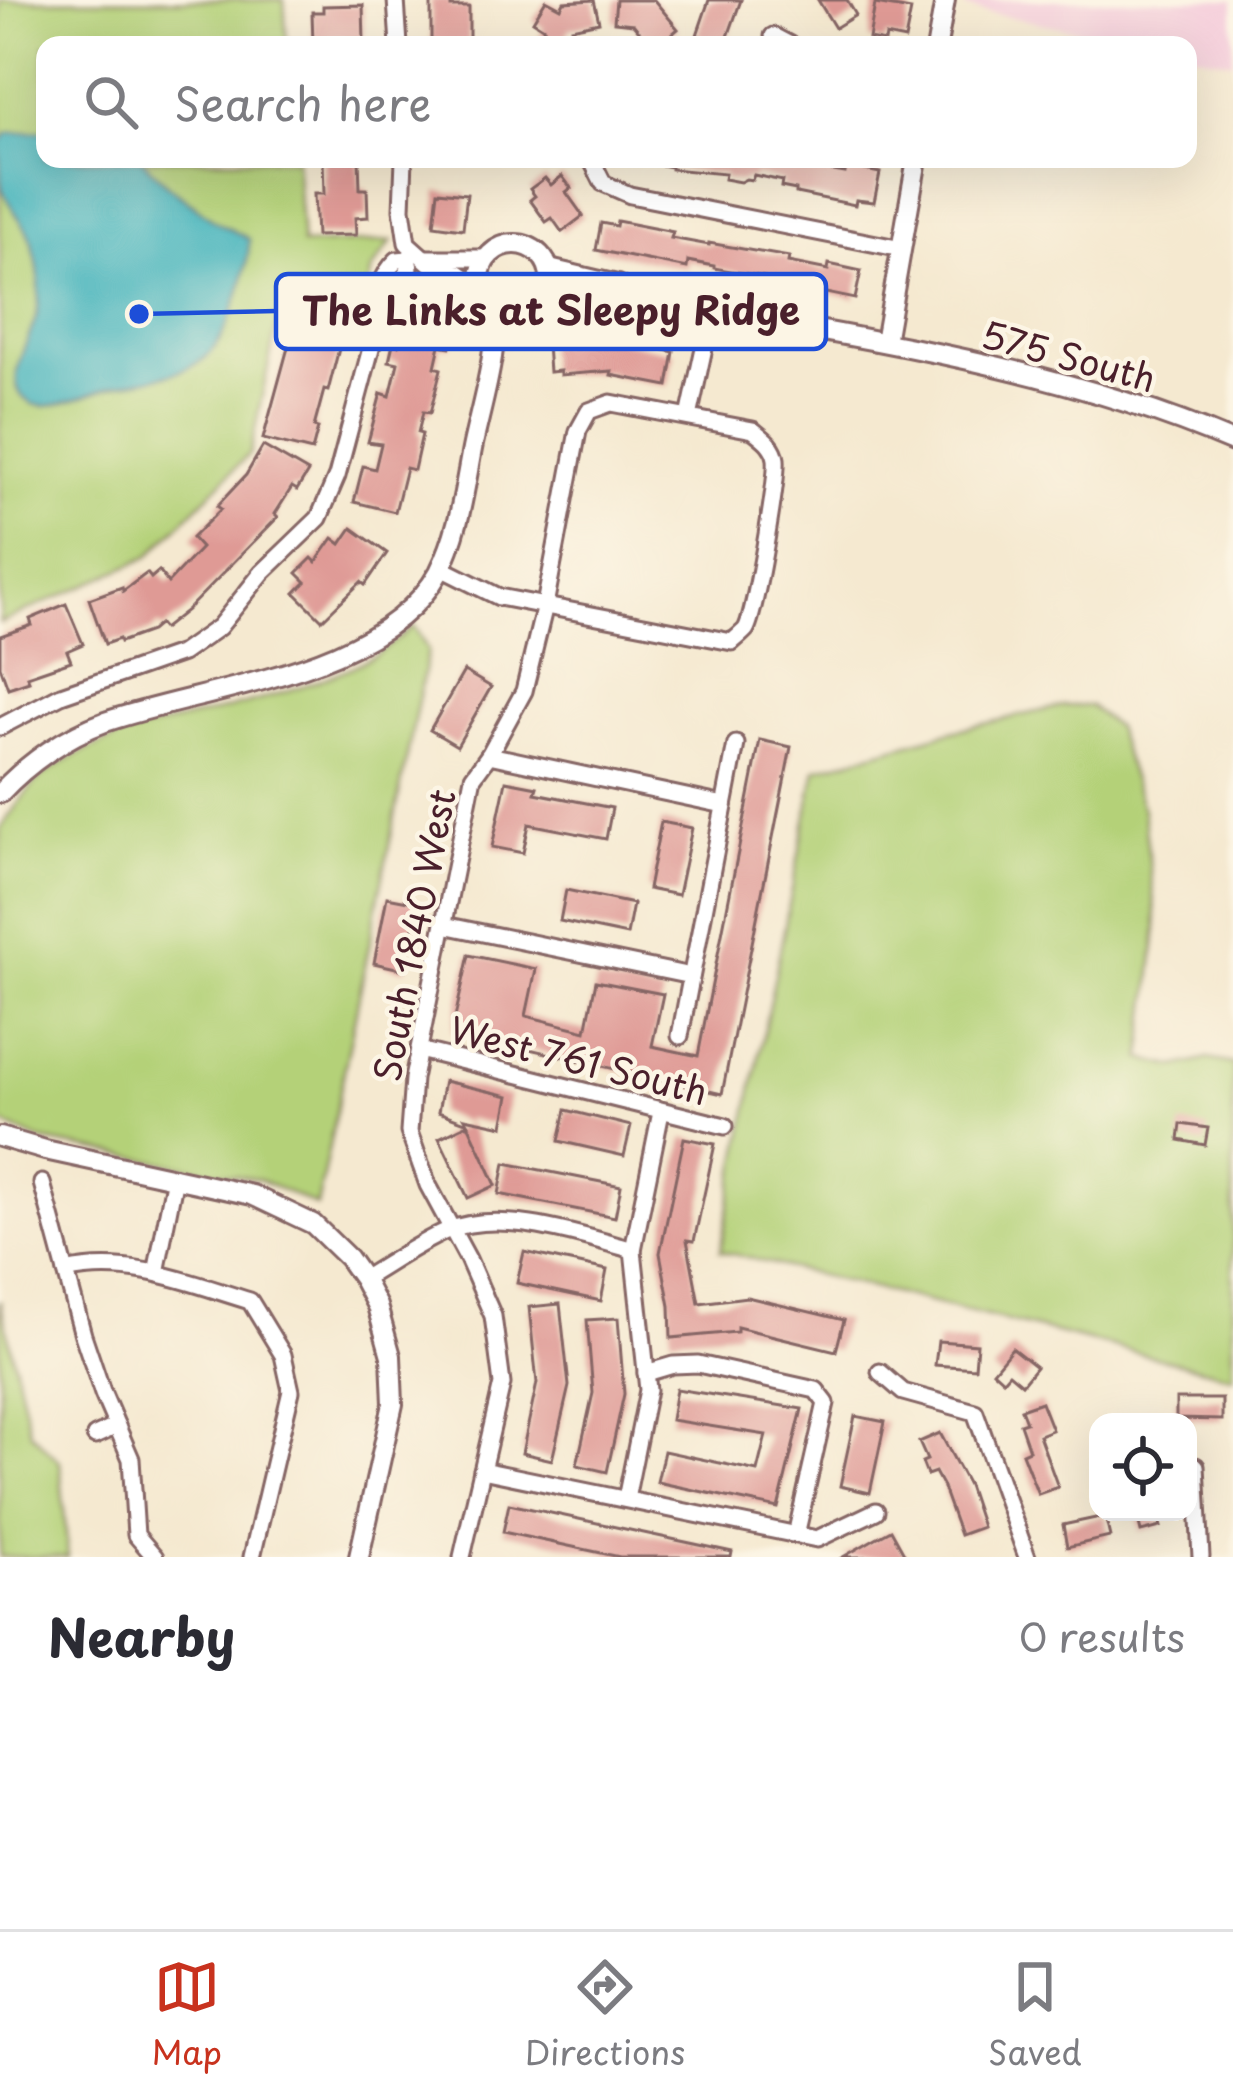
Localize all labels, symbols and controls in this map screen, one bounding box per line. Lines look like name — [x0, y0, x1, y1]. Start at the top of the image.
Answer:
search box — [36, 36, 1197, 168]
text: Search here — [174, 68, 431, 136]
icon: search — [78, 69, 144, 135]
callout: The Links at Sleepy Ridge — [276, 274, 826, 349]
text: The Links at Sleepy Ridge — [302, 279, 800, 338]
street label: 575 South — [976, 306, 1162, 404]
street label: South 1840 West — [358, 784, 468, 1086]
street label: West 761 South — [444, 1001, 714, 1117]
map controls — [1089, 1413, 1197, 1521]
button: locate — [1089, 1413, 1197, 1521]
text: Nearby — [48, 1597, 235, 1674]
text: 0 results — [1019, 1606, 1185, 1665]
tab: Map — [151, 1954, 222, 2076]
tab: Directions — [525, 1954, 685, 2076]
tab: Saved — [988, 1954, 1082, 2076]

